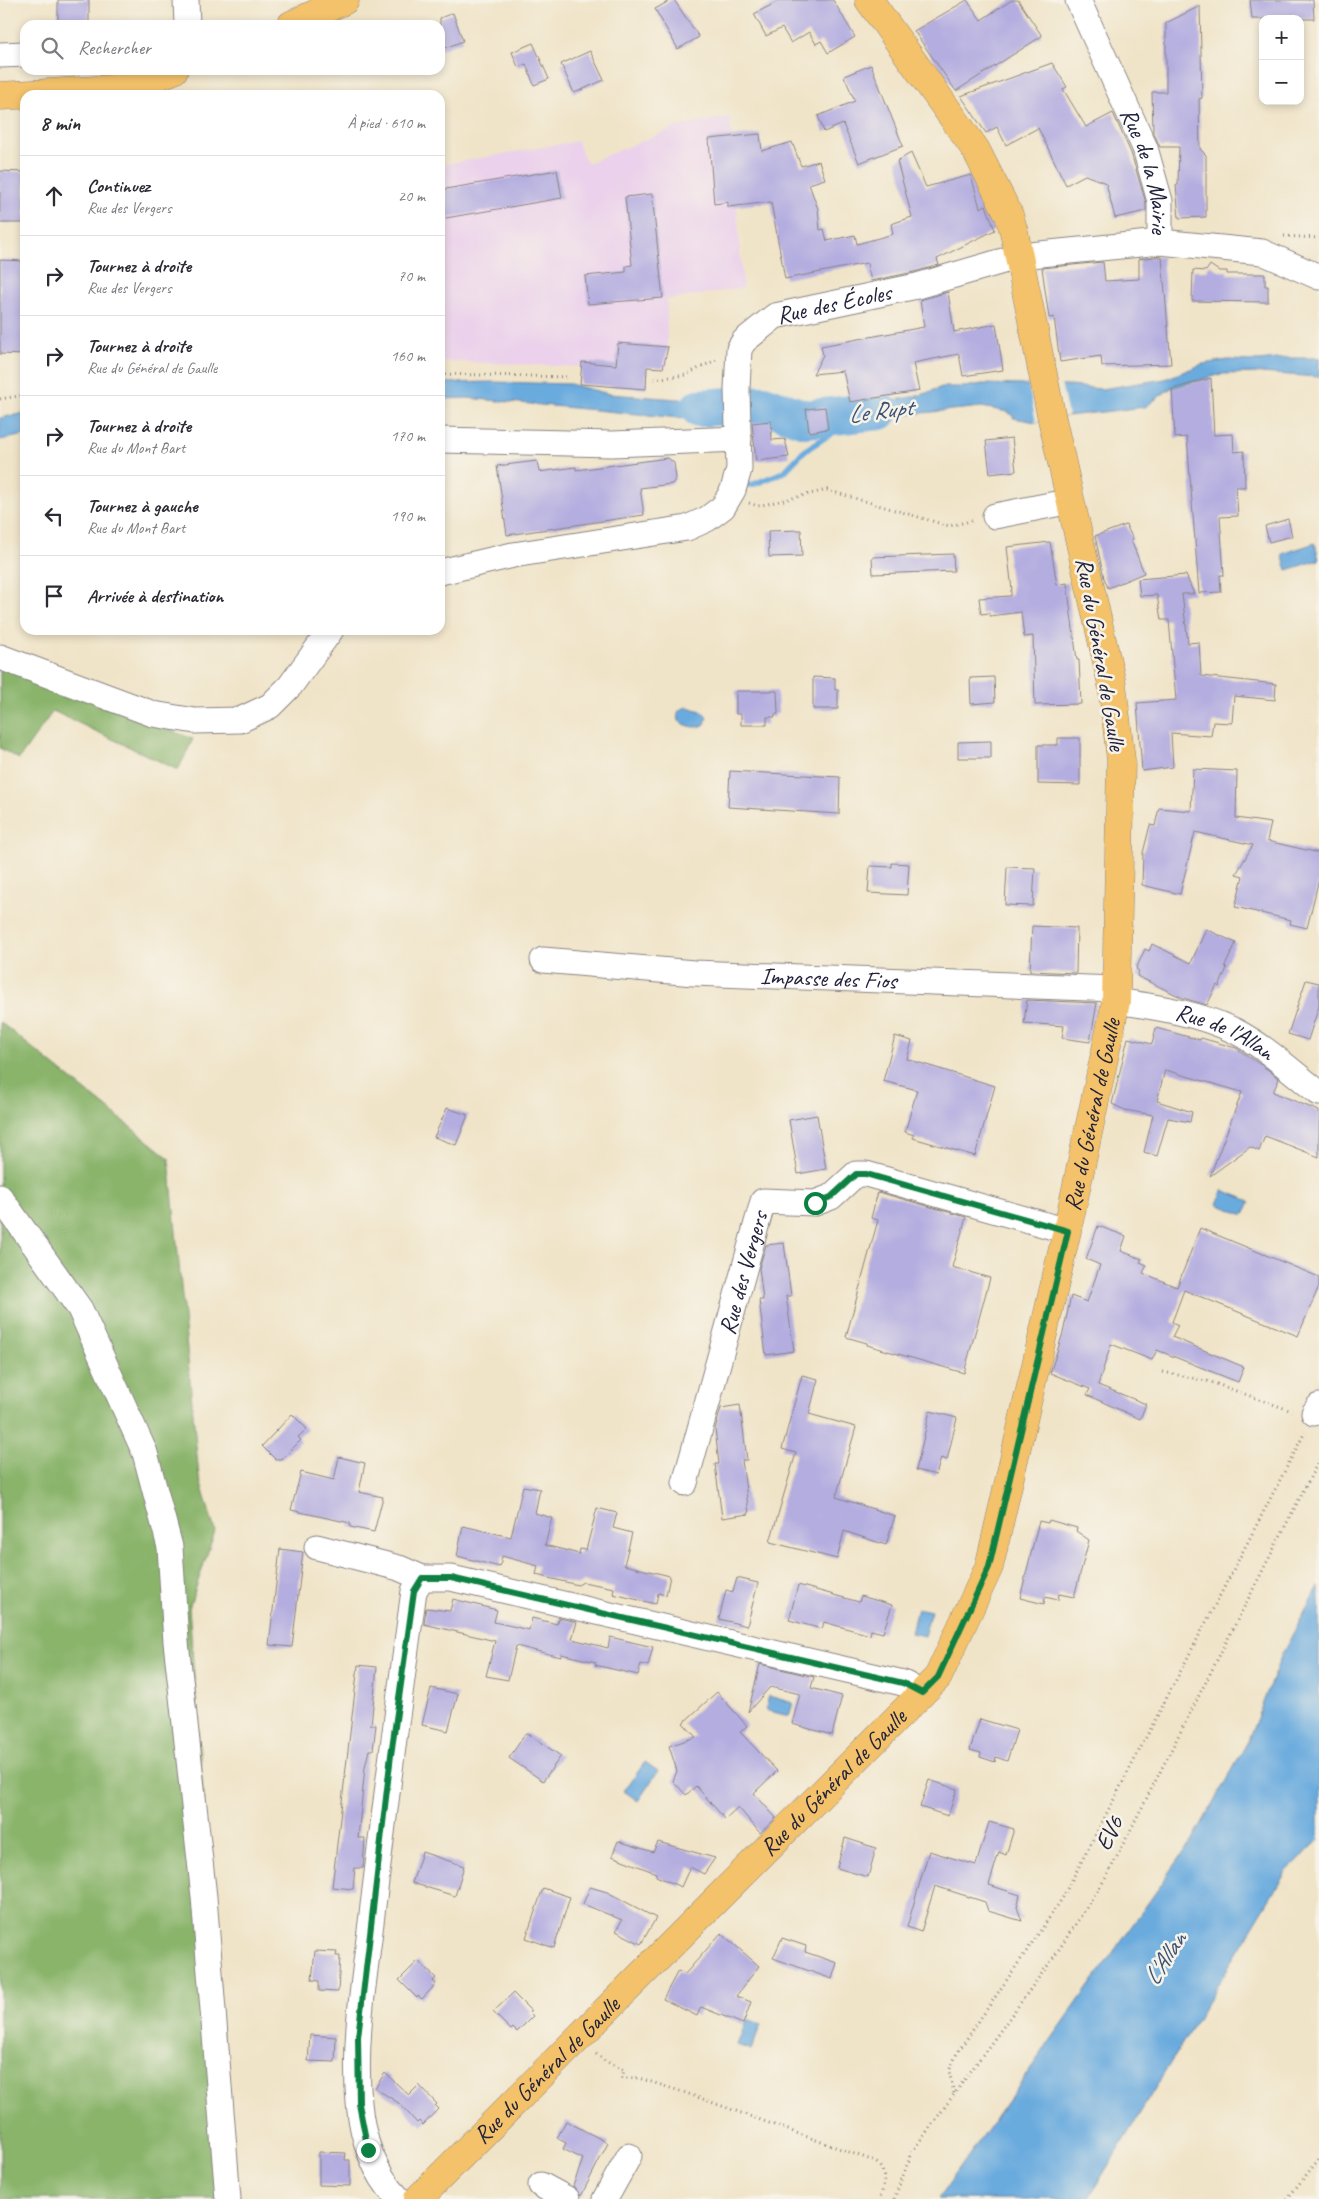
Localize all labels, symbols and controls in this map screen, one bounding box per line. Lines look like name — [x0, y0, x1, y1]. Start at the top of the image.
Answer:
map controls — [1259, 15, 1304, 105]
button: + — [1259, 15, 1304, 60]
search box — [20, 20, 445, 75]
icon: search — [38, 34, 66, 62]
text: Rechercher — [78, 36, 151, 60]
button: − — [1259, 60, 1304, 105]
street label: Rue de la Mairie — [1114, 103, 1175, 236]
text: 8 min — [40, 110, 80, 136]
text: À pied · 610 m — [347, 113, 425, 133]
text: Continuez — [87, 174, 150, 198]
icon: ahead — [40, 182, 68, 210]
text: 20 m — [398, 186, 425, 206]
text: Rue des Vergers — [87, 198, 171, 218]
text: Tournez à droite — [87, 254, 191, 278]
icon: right — [40, 262, 68, 290]
text: 70 m — [398, 266, 425, 286]
street label: Rue des Écoles — [774, 277, 896, 330]
text: Rue des Vergers — [87, 278, 171, 298]
text: Tournez à droite — [87, 334, 191, 358]
icon: right — [40, 342, 68, 370]
text: 160 m — [391, 346, 425, 366]
text: Rue du Général de Gaulle — [87, 358, 217, 378]
water label: Le Rupt — [846, 391, 919, 431]
text: Tournez à droite — [87, 414, 191, 438]
icon: right — [40, 422, 68, 450]
text: 170 m — [391, 426, 425, 446]
text: Rue du Mont Bart — [87, 438, 185, 458]
text: Tournez à gauche — [87, 494, 198, 518]
icon: left — [40, 502, 68, 530]
text: 190 m — [391, 506, 425, 526]
text: Rue du Mont Bart — [87, 518, 185, 538]
street label: Rue du Général de Gaulle — [1069, 555, 1133, 755]
icon: arrive — [40, 582, 68, 610]
text: Arrivée à destination — [87, 584, 223, 608]
street label: Impasse des Fios — [760, 961, 900, 996]
street label: Rue de l'Allan — [1173, 997, 1282, 1068]
street label: Rue du Général de Gaulle — [1057, 1014, 1128, 1213]
route start — [804, 1192, 827, 1215]
street label: Rue des Vergers — [712, 1206, 775, 1338]
street label: Rue du Général de Gaulle — [753, 1701, 914, 1862]
street label: EV6 — [1088, 1810, 1131, 1855]
water label: L'Allan — [1136, 1924, 1195, 1991]
street label: Rue du Général de Gaulle — [467, 1989, 628, 2150]
route end — [357, 2139, 380, 2162]

